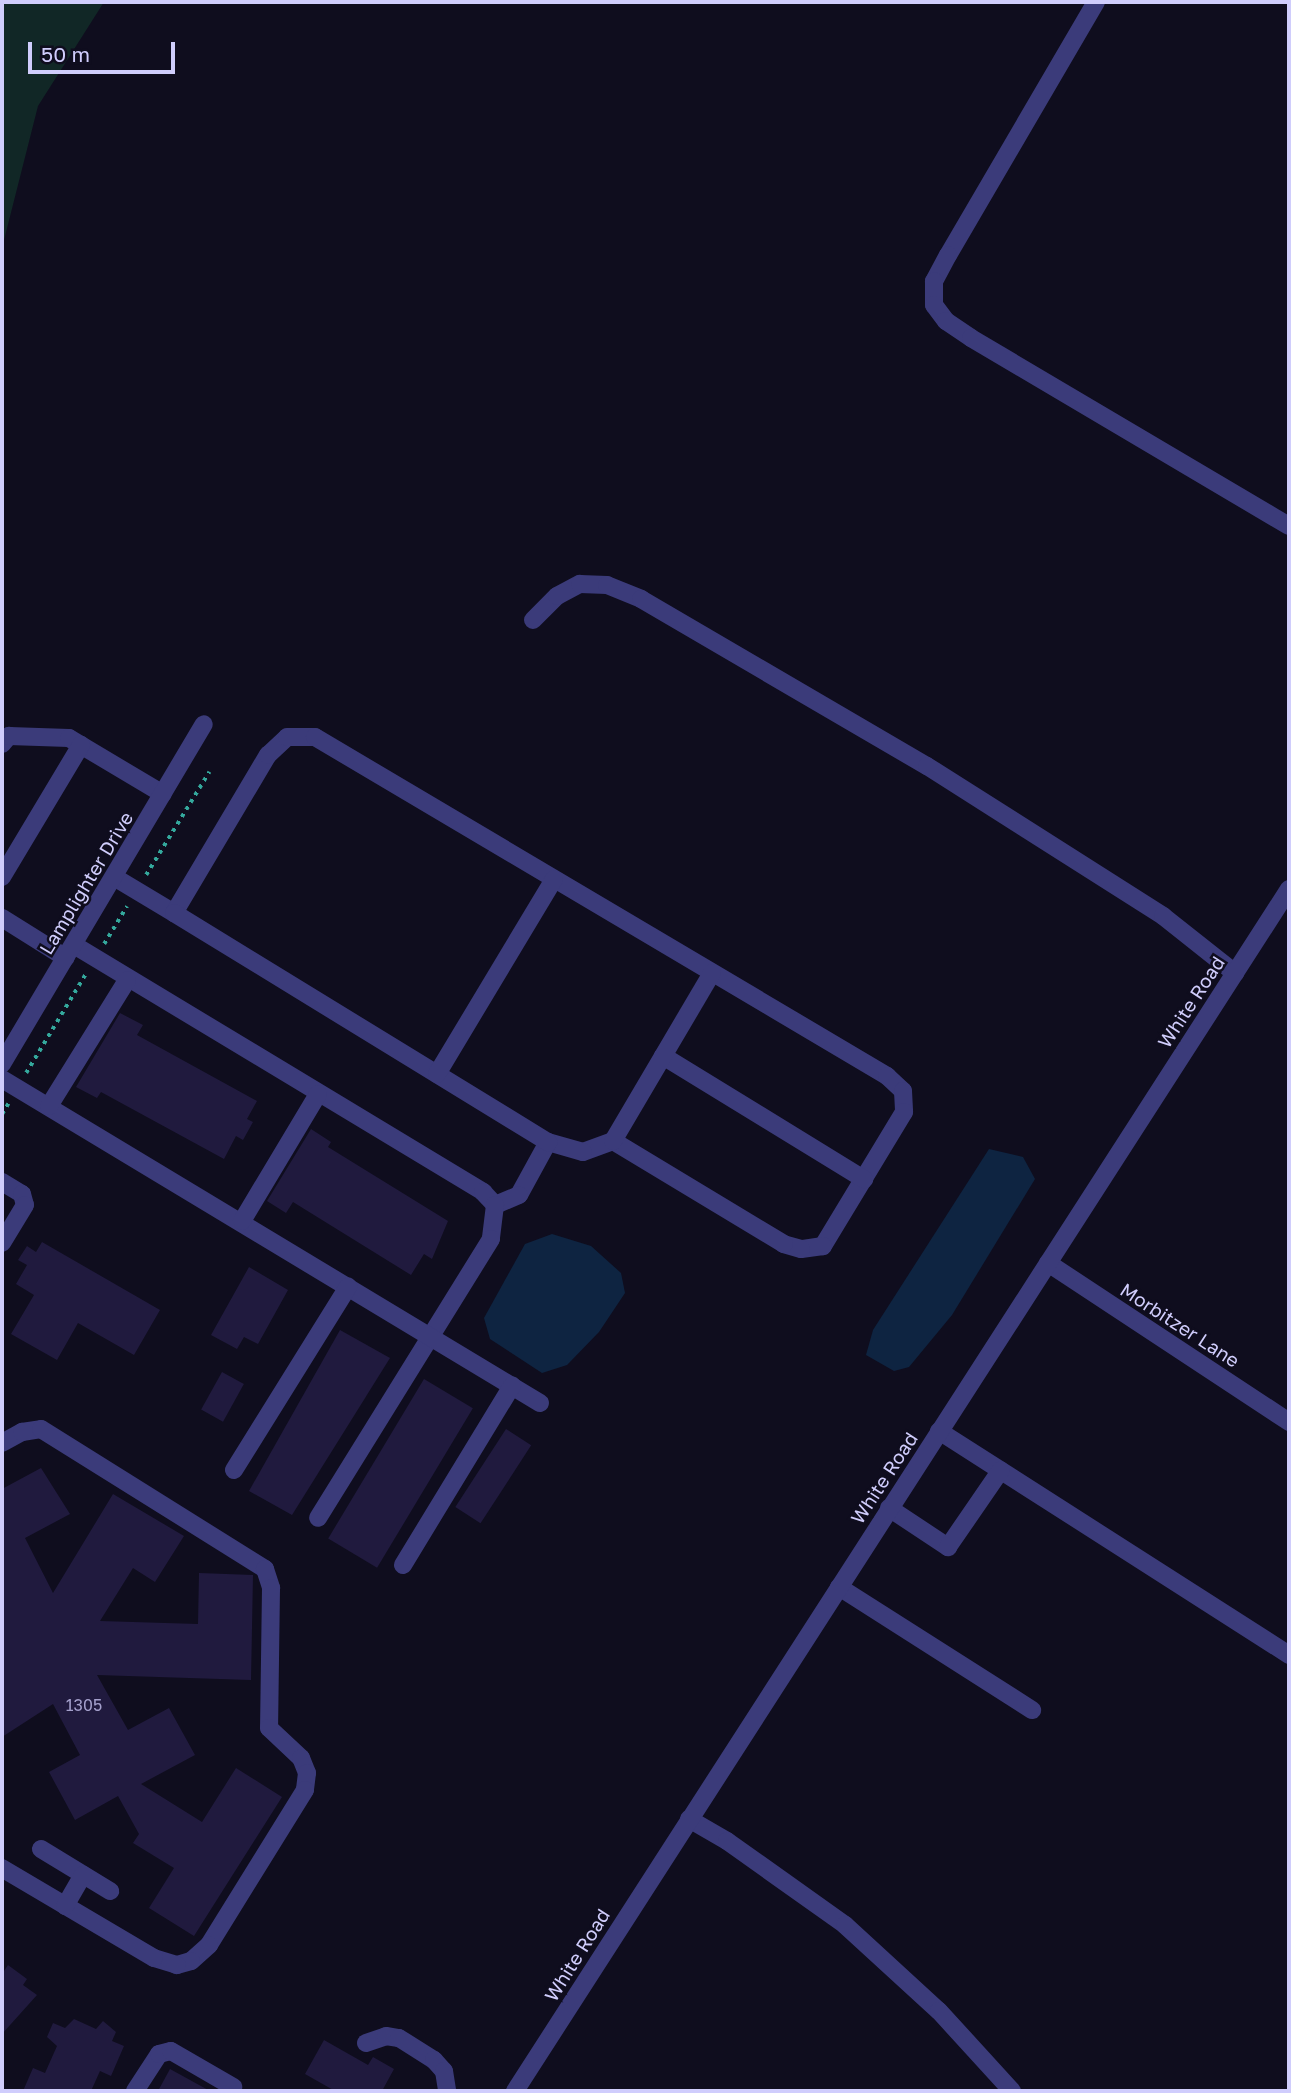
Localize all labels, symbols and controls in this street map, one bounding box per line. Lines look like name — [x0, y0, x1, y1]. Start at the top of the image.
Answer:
scale bar — [32, 28, 178, 72]
text: 50 m — [41, 41, 90, 67]
street label: Lamplighter Drive — [34, 807, 138, 959]
street label: White Road — [1153, 952, 1229, 1052]
street label: Morbitzer Lane — [1116, 1278, 1244, 1372]
street label: White Road — [846, 1428, 922, 1528]
house number: 1305 — [66, 1695, 102, 1715]
street label: White Road — [540, 1904, 614, 2006]

